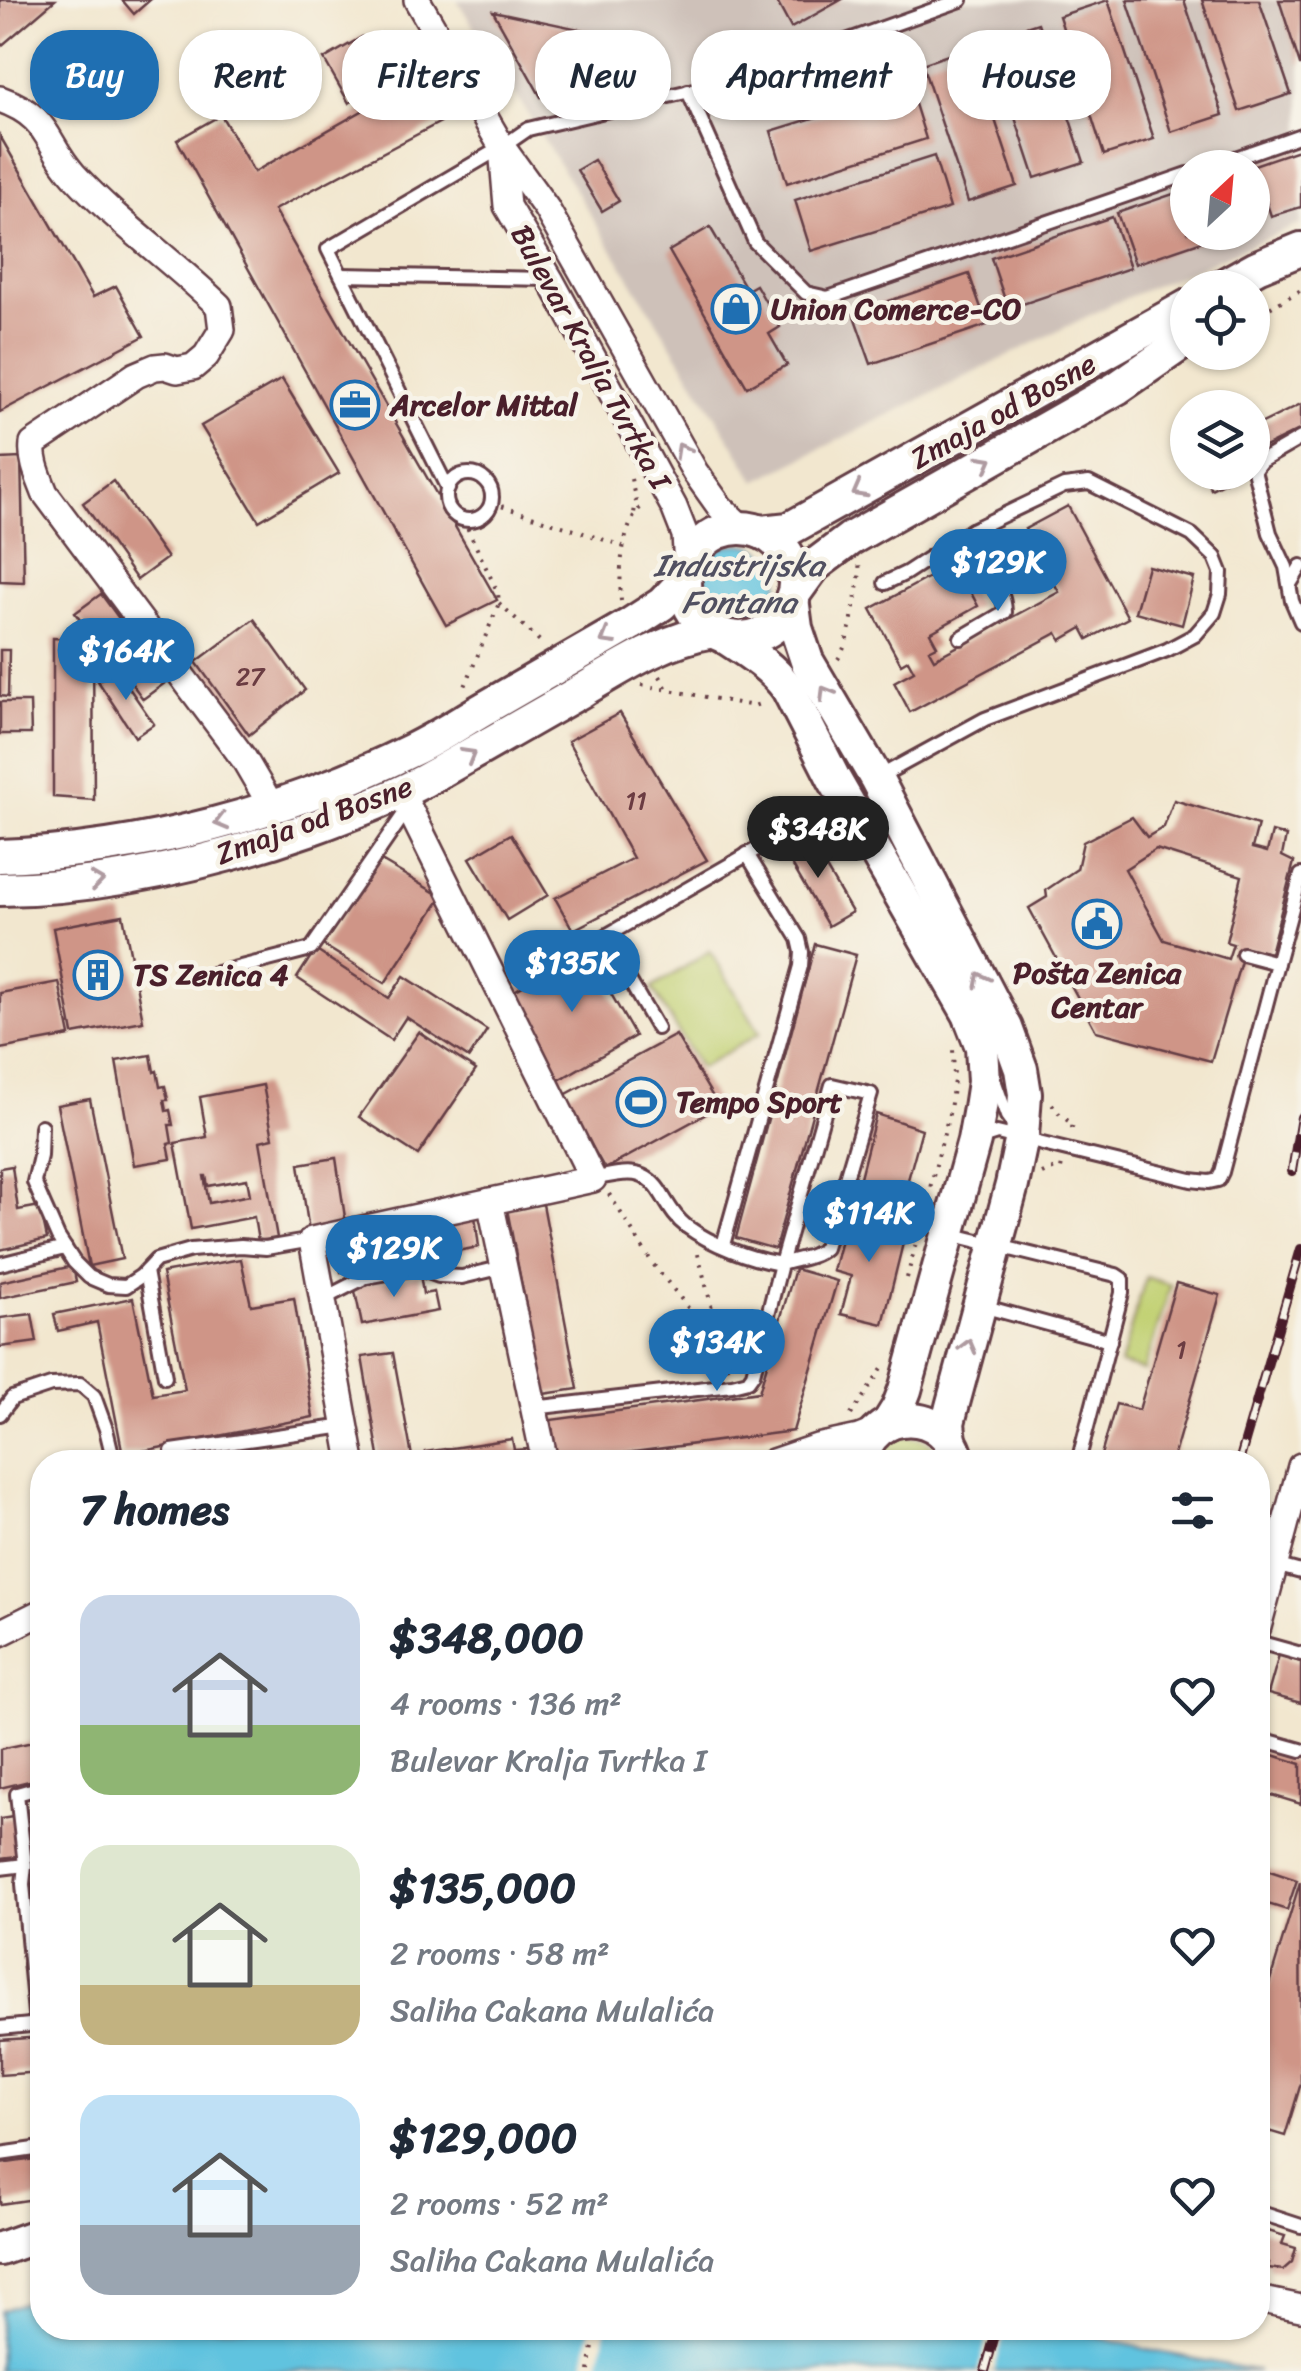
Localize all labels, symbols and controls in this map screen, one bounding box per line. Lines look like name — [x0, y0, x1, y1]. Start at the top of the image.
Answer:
chip: Buy — [30, 30, 159, 120]
chip: Rent — [179, 30, 322, 120]
chip: Filters — [342, 30, 515, 120]
chip: New — [535, 30, 671, 120]
chip: Apartment — [691, 30, 927, 120]
chip: House — [947, 30, 1111, 120]
north arrow — [1170, 150, 1270, 250]
map controls — [1170, 150, 1270, 490]
street label: Bulevar Kralja Tvrtka I — [495, 214, 688, 502]
button: locate — [1170, 270, 1270, 370]
place label: Union Comerce-CO — [771, 282, 1021, 336]
shop icon: Union Comerce-CO — [710, 283, 762, 335]
street label: Zmaja od Bosne — [900, 337, 1106, 485]
place label: Arcelor Mittal — [388, 378, 579, 432]
office icon: Arcelor Mittal — [329, 379, 381, 431]
button: layers — [1170, 390, 1270, 490]
one-way arrow — [675, 443, 694, 461]
one-way arrow — [976, 455, 994, 474]
one-way arrow — [851, 479, 869, 499]
pin: $129K — [928, 529, 1068, 614]
text: $129K — [952, 533, 1044, 590]
water label: Industrijska Fontana — [653, 537, 827, 631]
pin: $164K — [56, 618, 196, 703]
text: $164K — [80, 622, 172, 679]
one-way arrow — [600, 626, 618, 645]
house number: 27 — [236, 654, 266, 699]
one-way arrow — [819, 686, 838, 704]
one-way arrow — [458, 748, 476, 768]
street label: Zmaja od Bosne — [208, 759, 420, 881]
house number: 11 — [625, 778, 647, 823]
pin: $348K — [748, 796, 888, 881]
text: $348K — [769, 800, 867, 857]
one-way arrow — [213, 810, 230, 831]
one-way arrow — [89, 871, 105, 892]
public building icon: Pošta Zenica Centar — [1071, 898, 1123, 950]
pin: $135K — [502, 930, 642, 1015]
text: $135K — [526, 934, 618, 991]
place label: Pošta Zenica Centar — [1013, 946, 1182, 1034]
place label: TS Zenica 4 — [133, 948, 289, 1002]
building icon: TS Zenica 4 — [72, 949, 124, 1001]
one-way arrow — [974, 971, 993, 989]
place label: Tempo Sport — [676, 1075, 842, 1129]
sports icon: Tempo Sport — [615, 1076, 667, 1128]
pin: $114K — [799, 1180, 939, 1265]
text: $114K — [825, 1184, 913, 1241]
pin: $129K — [324, 1215, 464, 1300]
text: $129K — [348, 1219, 440, 1276]
pin: $134K — [647, 1309, 787, 1394]
text: $134K — [671, 1313, 763, 1370]
house number: 1 — [1176, 1327, 1186, 1372]
one-way arrow — [957, 1338, 978, 1355]
text: 7 homes — [80, 1473, 229, 1547]
icon: filters — [1165, 1483, 1220, 1538]
text: $348,000 — [390, 1601, 584, 1675]
icon: home — [160, 1635, 280, 1755]
icon: heart — [1165, 1668, 1220, 1723]
text: 4 rooms · 136 m² — [390, 1675, 622, 1732]
text: Bulevar Kralja Tvrtka I — [390, 1732, 707, 1789]
text: $135,000 — [390, 1851, 576, 1925]
icon: home — [160, 1885, 280, 2005]
icon: heart — [1165, 1918, 1220, 1973]
text: 2 rooms · 58 m² — [390, 1925, 610, 1982]
text: Saliha Cakana Mulalića — [390, 1982, 714, 2039]
text: $129,000 — [390, 2101, 577, 2175]
icon: home — [160, 2135, 280, 2255]
icon: heart — [1165, 2168, 1220, 2223]
text: 2 rooms · 52 m² — [390, 2175, 609, 2232]
text: Saliha Cakana Mulalića — [390, 2232, 714, 2289]

